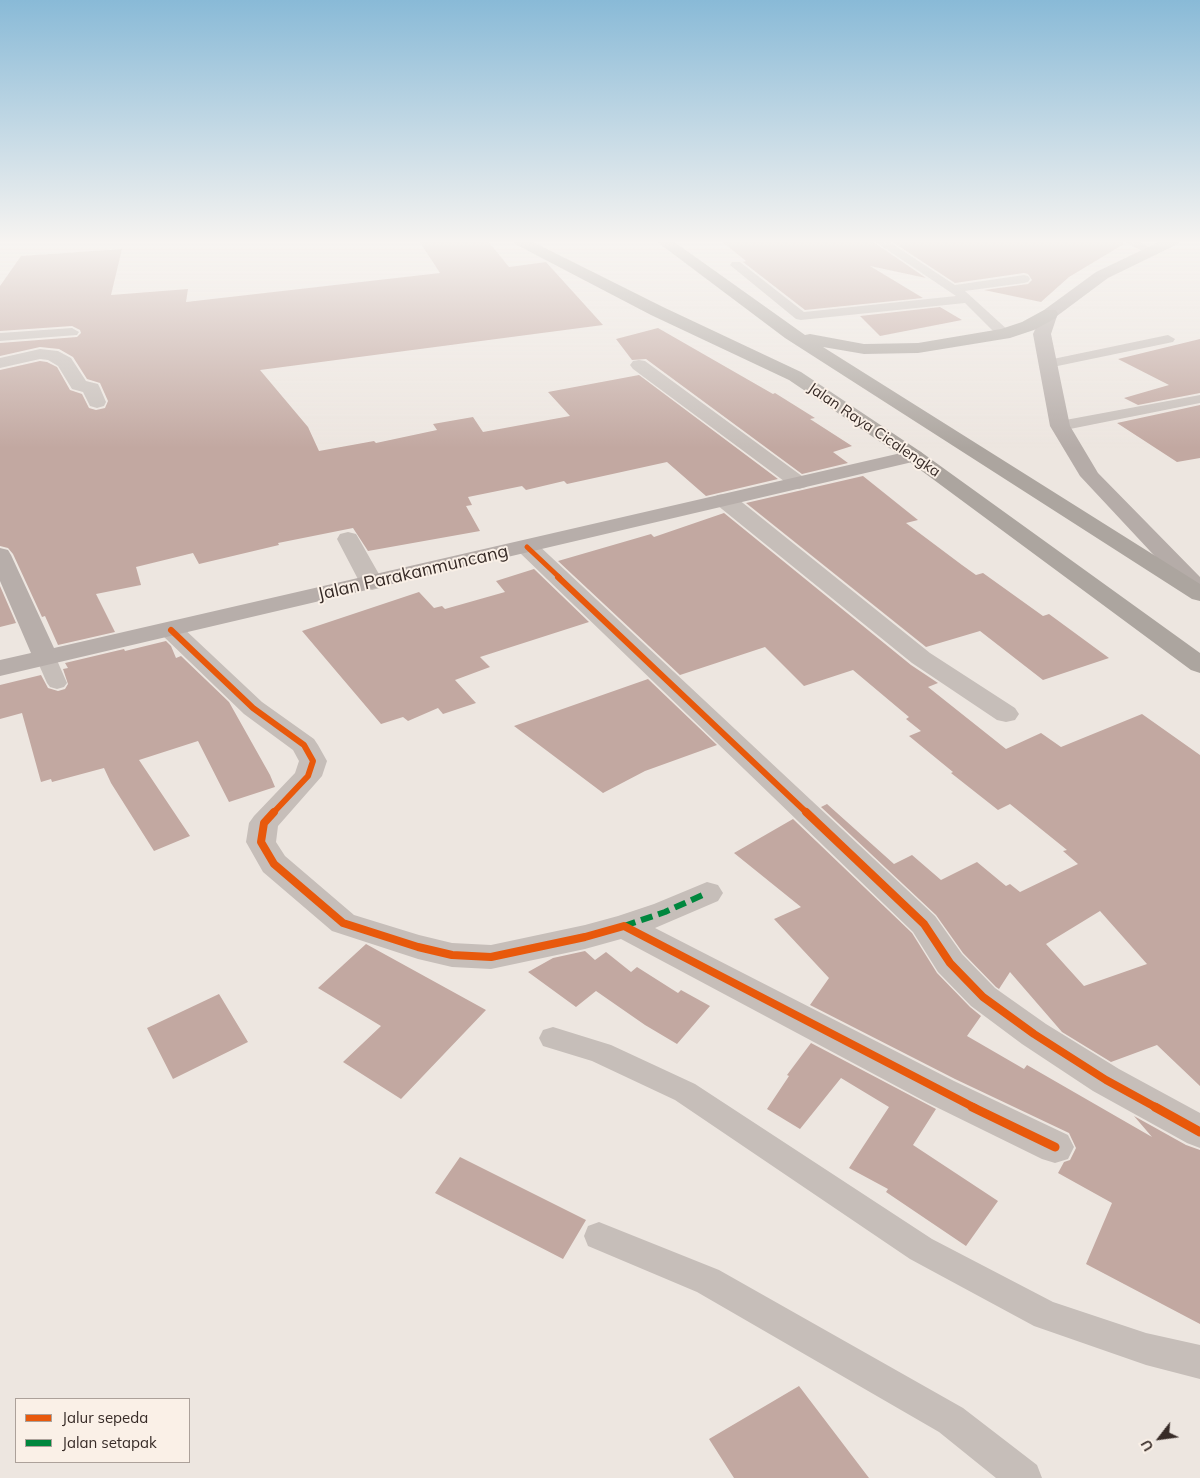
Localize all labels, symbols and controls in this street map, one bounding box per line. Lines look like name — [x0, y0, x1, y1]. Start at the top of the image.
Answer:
street label: Jalan Raya Cicalengka — [804, 379, 944, 481]
street label: Jalan Parakanmuncang — [316, 541, 510, 605]
legend — [15, 1398, 190, 1463]
text: Jalur sepeda — [62, 1408, 148, 1427]
north arrow — [1135, 1413, 1185, 1463]
text: Jalan setapak — [62, 1433, 157, 1452]
text: U — [1137, 1437, 1157, 1454]

